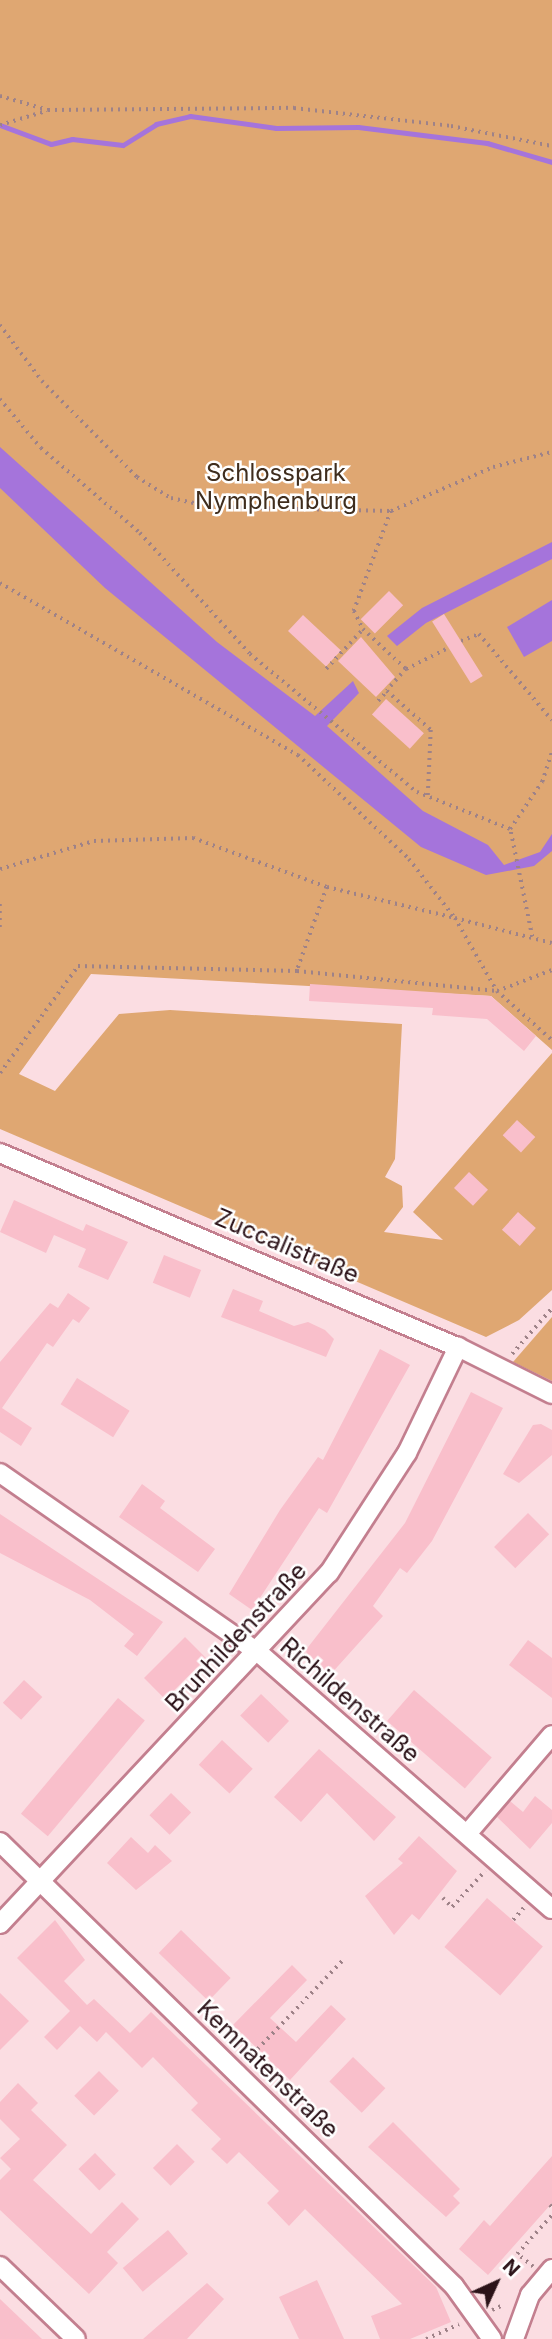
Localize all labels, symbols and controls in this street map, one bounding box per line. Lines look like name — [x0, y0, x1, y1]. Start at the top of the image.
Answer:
park label: Schlosspark Nymphenburg — [195, 459, 357, 515]
street label: Zuccalistraße — [211, 1203, 363, 1289]
street label: Brunhildenstraße — [159, 1556, 313, 1718]
street label: Richildenstraße — [274, 1632, 426, 1768]
street label: Kemnatenstraße — [191, 1994, 345, 2144]
north arrow — [461, 2248, 531, 2318]
text: N — [498, 2255, 524, 2281]

